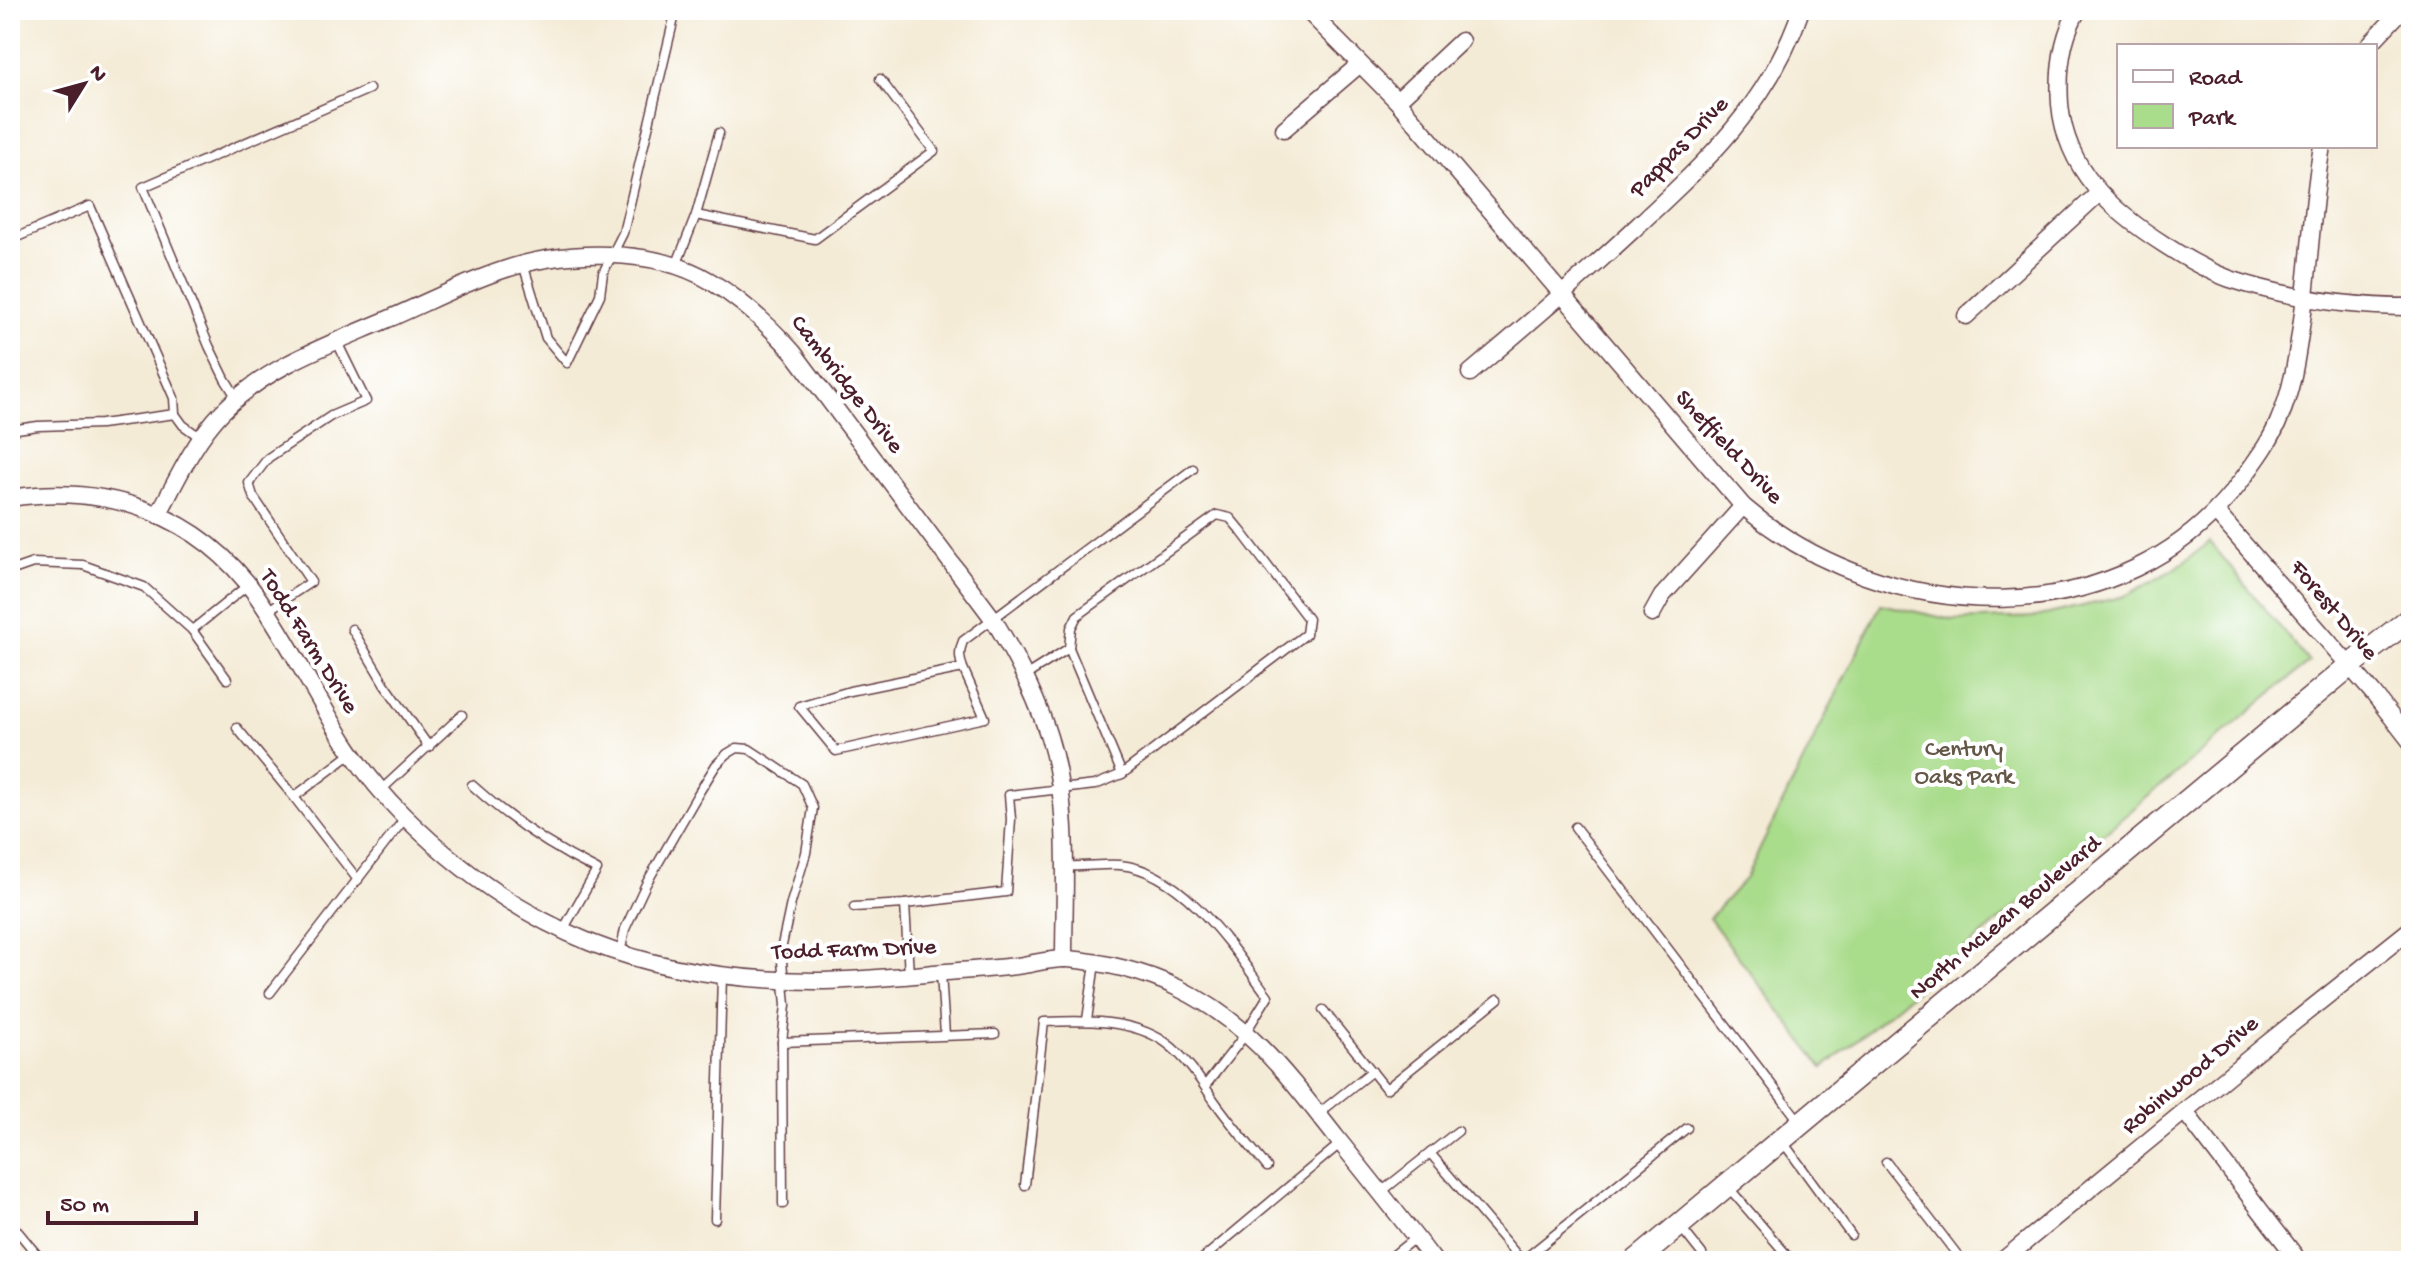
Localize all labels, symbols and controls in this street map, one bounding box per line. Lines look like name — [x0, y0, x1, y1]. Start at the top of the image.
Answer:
north arrow — [44, 44, 124, 124]
legend — [2117, 44, 2377, 148]
text: N — [82, 61, 111, 88]
text: Road — [2189, 65, 2243, 94]
street label: Pappas Drive — [1624, 91, 1736, 206]
text: Park — [2188, 105, 2237, 134]
street label: Cambridge Drive — [783, 310, 909, 461]
street label: Sheffield Drive — [1668, 385, 1789, 512]
street label: Forest Drive — [2282, 554, 2384, 668]
street label: Todd Farm Drive — [251, 563, 364, 720]
park label: Century Oaks Park — [1915, 736, 2016, 793]
street label: North McLean Boulevard — [1904, 829, 2109, 1008]
street label: Todd Farm Drive — [769, 934, 937, 968]
street label: Robinwood Drive — [2117, 1010, 2266, 1142]
scale bar — [48, 1175, 196, 1225]
text: 50 m — [60, 1192, 109, 1221]

